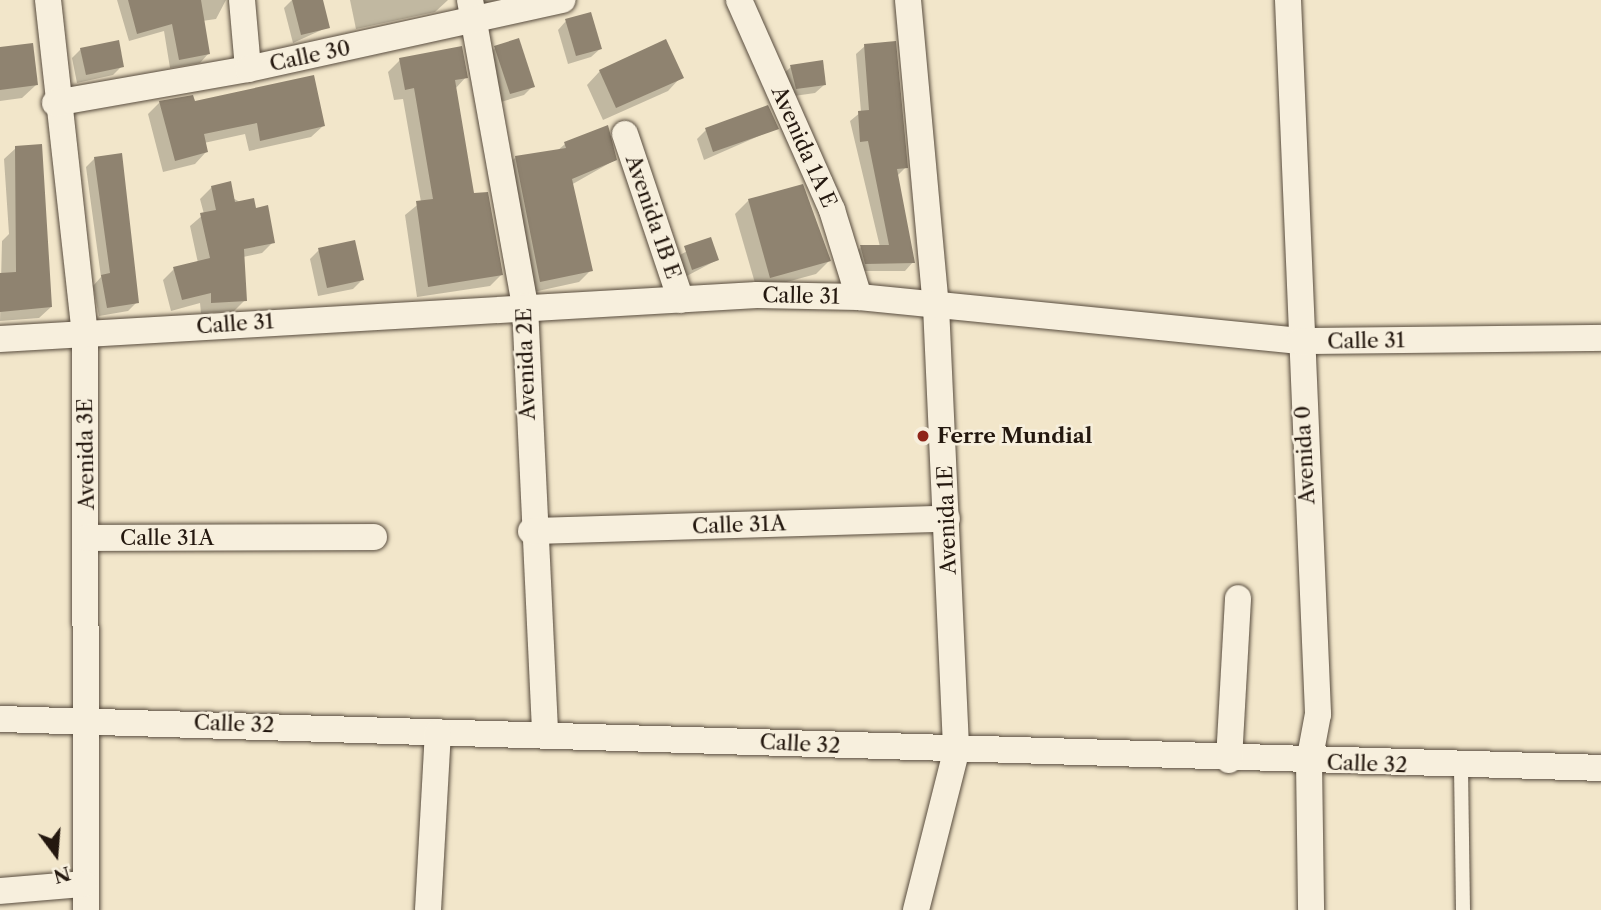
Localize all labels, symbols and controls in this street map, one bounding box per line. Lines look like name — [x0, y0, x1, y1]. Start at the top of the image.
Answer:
street label: Calle 30 — [267, 35, 353, 77]
street label: Avenida 1A E — [766, 82, 842, 212]
street label: Avenida 1B E — [620, 152, 686, 282]
street label: Calle 31 — [762, 283, 840, 309]
street label: Avenida 2E — [511, 307, 541, 421]
street label: Calle 31 — [195, 309, 275, 339]
street label: Calle 31 — [1327, 328, 1405, 354]
street label: Avenida 3E — [72, 398, 100, 510]
street label: Avenida 0 — [1290, 405, 1320, 505]
place label: Ferre Mundial — [937, 423, 1092, 449]
marker: Ferre Mundial — [915, 428, 931, 444]
street label: Avenida 1E — [933, 465, 961, 575]
street label: Calle 31A — [692, 511, 786, 539]
street label: Calle 31A — [120, 525, 214, 551]
street label: Calle 32 — [193, 710, 275, 738]
street label: Calle 32 — [759, 729, 841, 759]
street label: Calle 32 — [1326, 750, 1408, 778]
north arrow — [21, 819, 91, 889]
text: N — [51, 861, 73, 888]

